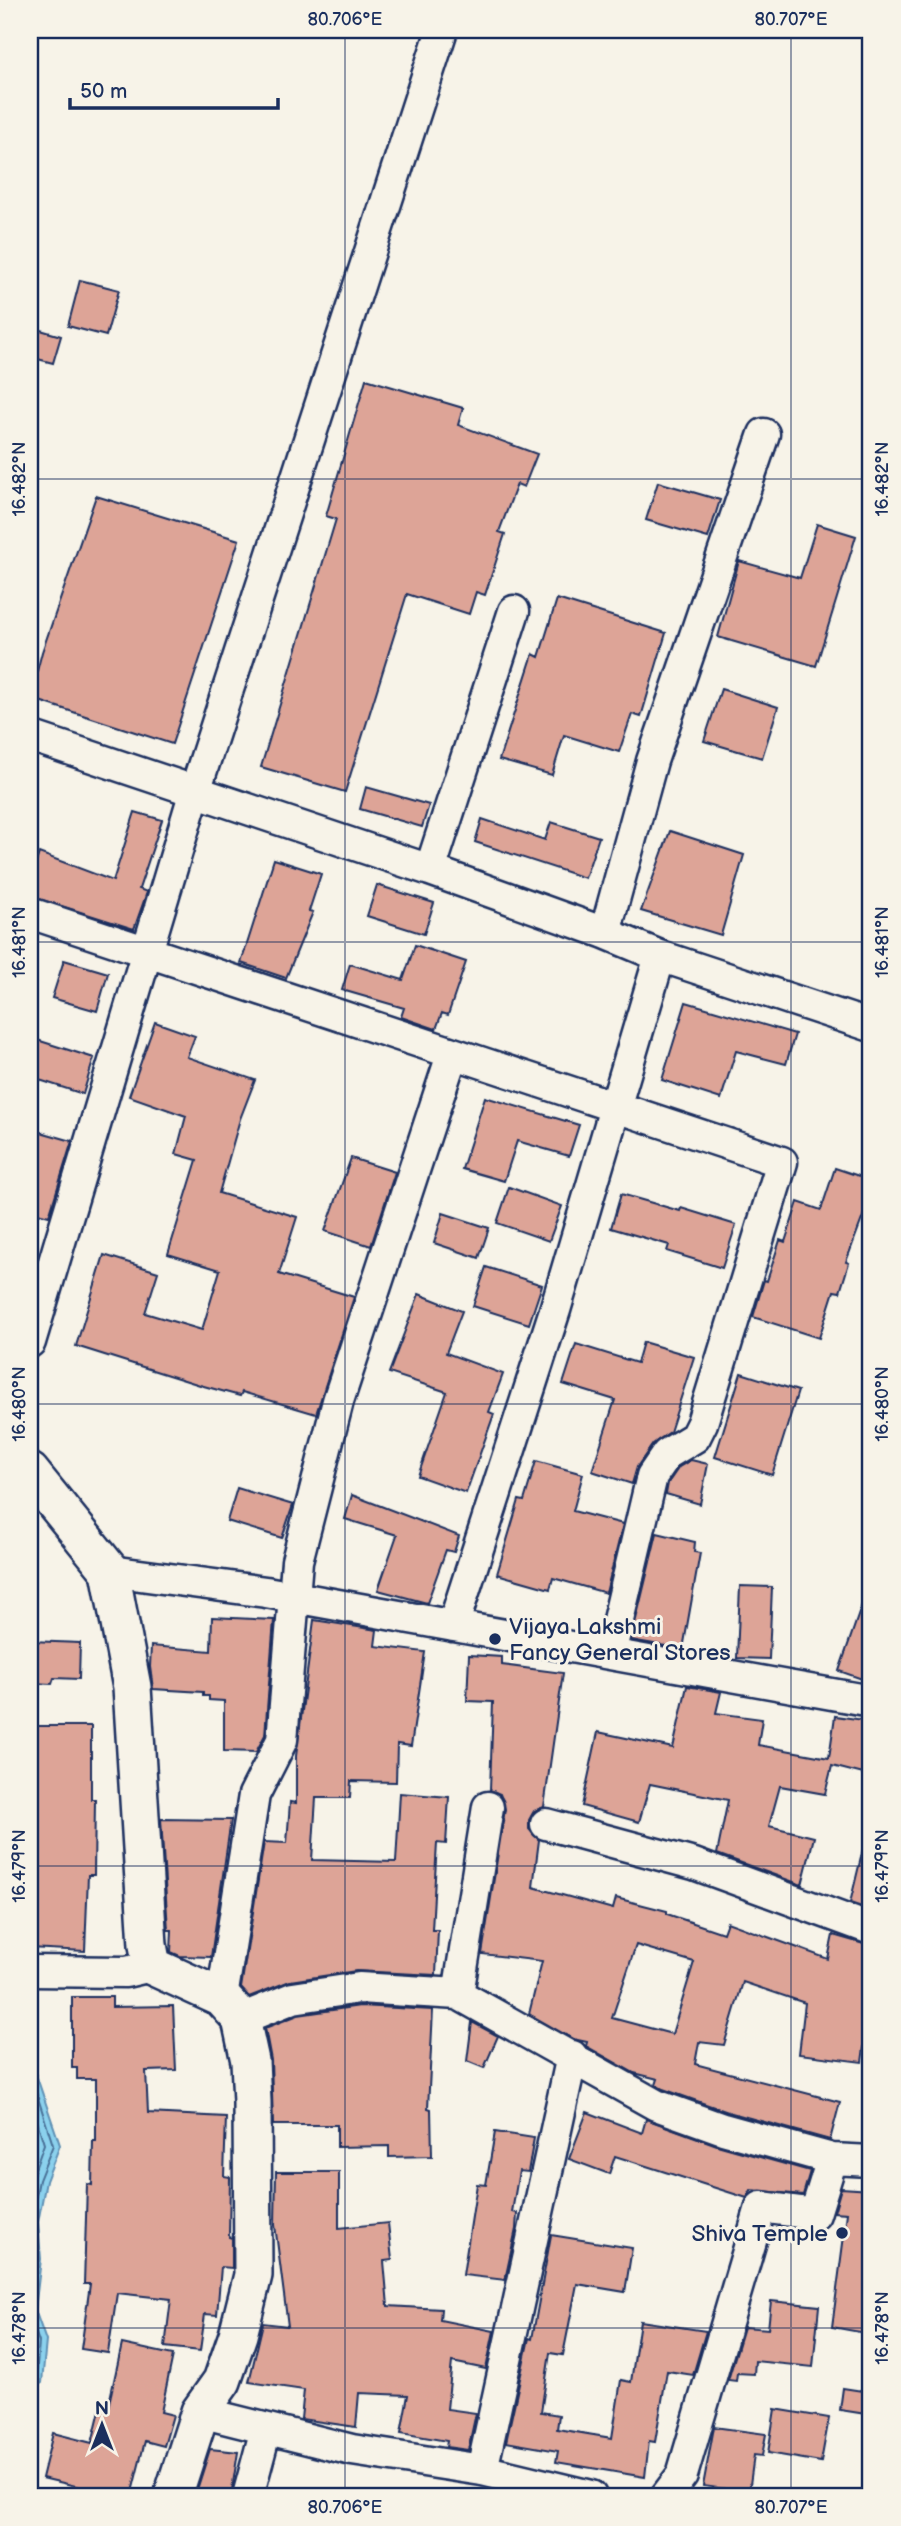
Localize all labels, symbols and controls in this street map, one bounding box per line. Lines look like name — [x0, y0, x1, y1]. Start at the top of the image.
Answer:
text: 80.706°E — [308, 9, 383, 30]
text: 80.707°E — [754, 9, 828, 30]
scale bar — [70, 66, 278, 110]
text: 50 m — [80, 79, 127, 104]
text: 16.482°N — [9, 442, 30, 516]
text: 16.482°N — [872, 442, 893, 516]
text: 16.481°N — [9, 906, 30, 978]
text: 16.481°N — [872, 906, 893, 978]
text: 16.480°N — [9, 1366, 30, 1442]
text: 16.480°N — [872, 1366, 893, 1442]
place label: Vijaya Lakshmi Fancy General Stores — [509, 1613, 731, 1667]
marker: Vijaya Lakshmi Fancy General Stores — [487, 1631, 503, 1647]
text: 16.479°N — [9, 1829, 30, 1903]
text: 16.479°N — [872, 1829, 893, 1903]
place label: Shiva Temple — [691, 2220, 828, 2248]
marker: Shiva Temple — [834, 2225, 850, 2241]
text: 16.478°N — [9, 2291, 30, 2365]
text: 16.478°N — [872, 2291, 893, 2365]
north arrow — [66, 2390, 136, 2460]
text: N — [95, 2398, 109, 2421]
text: 80.706°E — [308, 2497, 383, 2518]
text: 80.707°E — [754, 2497, 828, 2518]

